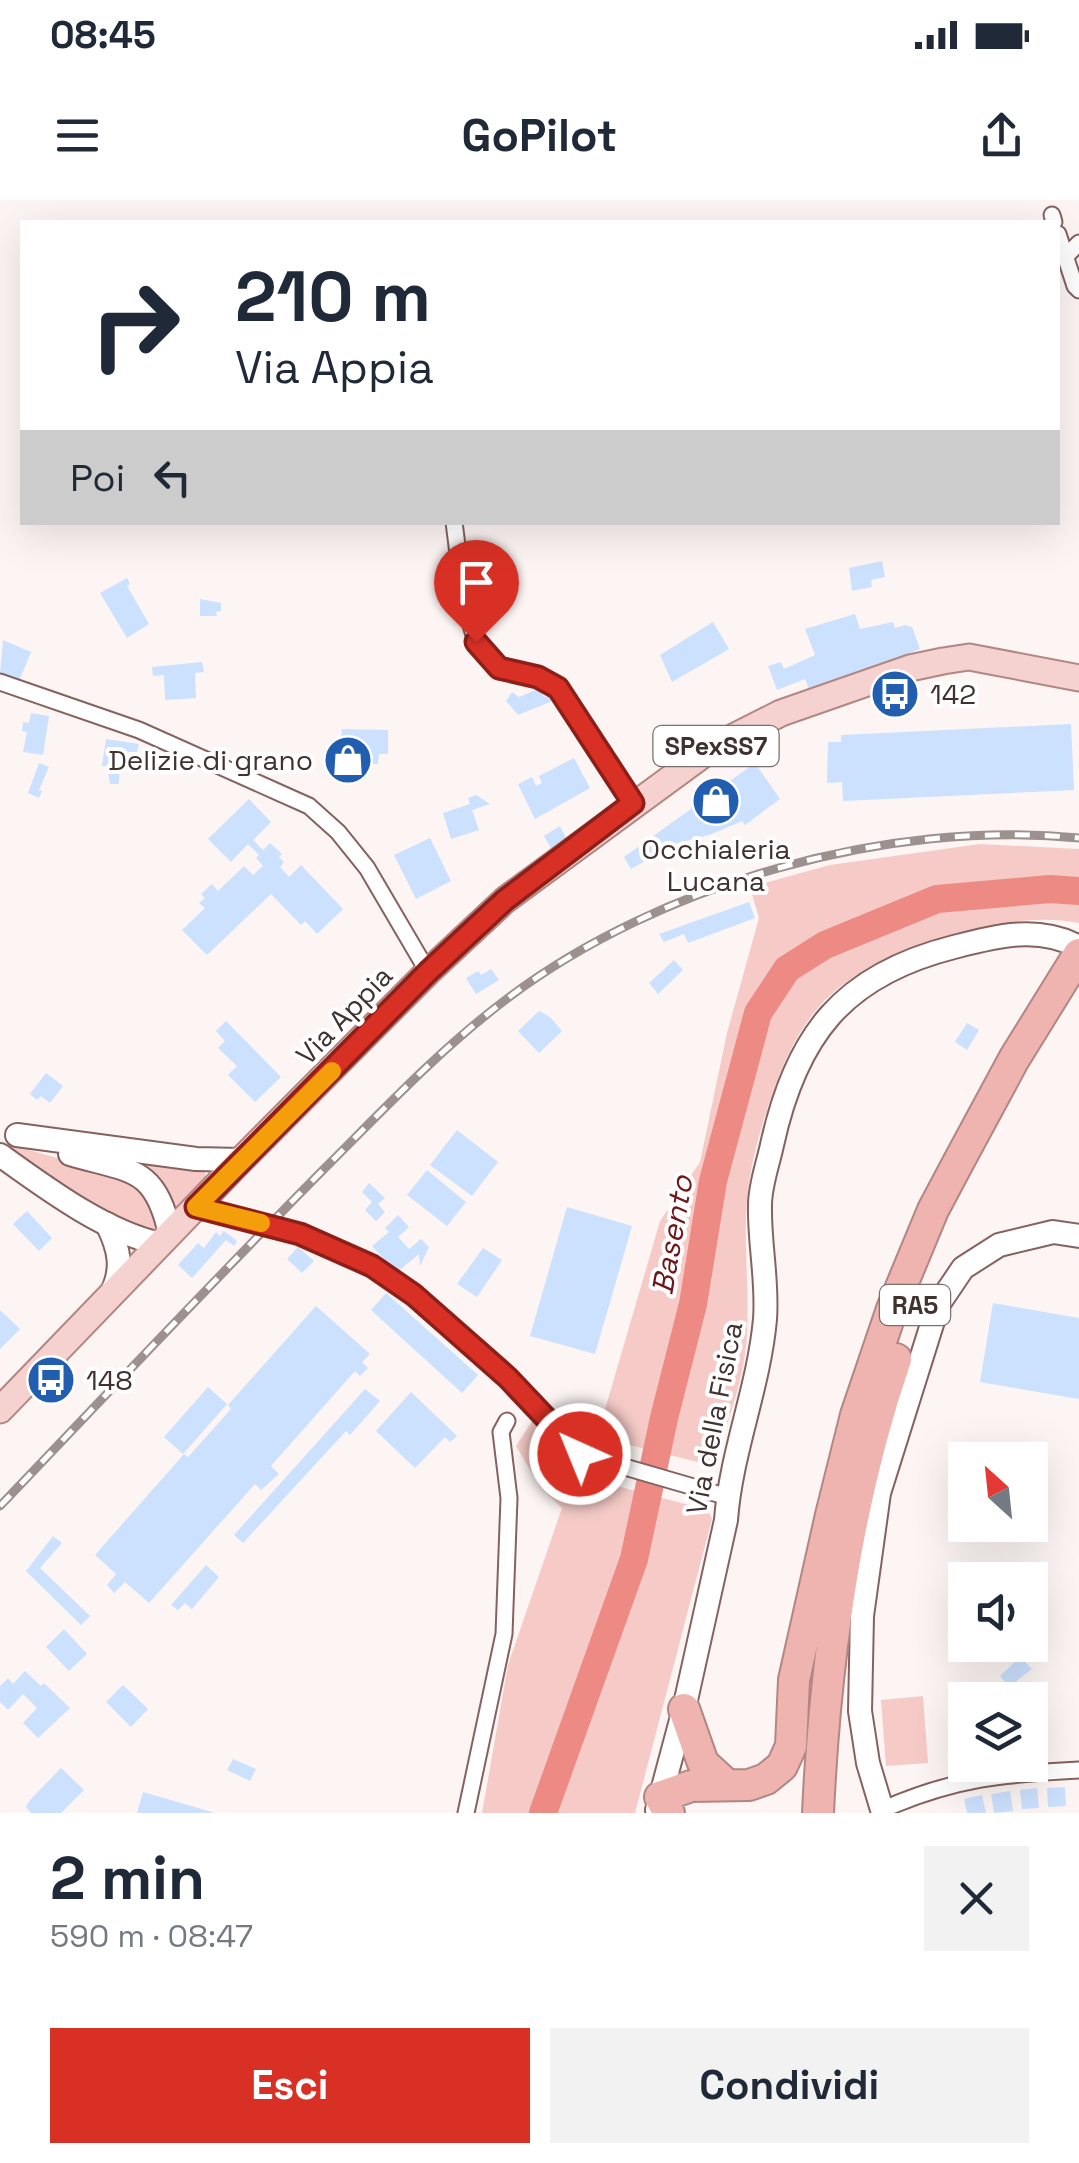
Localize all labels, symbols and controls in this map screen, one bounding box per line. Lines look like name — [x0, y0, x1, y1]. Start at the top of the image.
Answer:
text: 08:45 — [50, 11, 156, 59]
text: GoPilot — [462, 107, 617, 164]
icon: menu — [50, 108, 105, 163]
icon: share — [974, 108, 1029, 163]
text: 210 m — [235, 252, 431, 341]
icon: right — [70, 260, 200, 390]
text: Via Appia — [235, 339, 434, 396]
icon: left — [145, 450, 200, 505]
text: Poi — [70, 454, 125, 502]
pin — [434, 540, 519, 643]
icon: arrive — [449, 555, 504, 610]
bus stop icon: 142 — [869, 668, 921, 720]
place label: 142 — [930, 676, 976, 712]
road number: SPexSS7 — [654, 726, 778, 766]
shop icon: Delizie di grano — [322, 734, 374, 786]
place label: Delizie di grano — [108, 742, 313, 778]
shop icon: Occhialeria Lucana — [690, 775, 742, 827]
place label: Occhialeria Lucana — [641, 831, 791, 899]
street label: Via Appia — [288, 958, 400, 1072]
water label: Basento — [642, 1171, 702, 1298]
road number: RA5 — [880, 1285, 950, 1325]
street label: Via della Fisica — [678, 1319, 750, 1517]
bus stop icon: 148 — [25, 1354, 77, 1406]
place label: 148 — [86, 1362, 133, 1398]
position arrow — [528, 1402, 632, 1506]
north arrow — [948, 1442, 1048, 1542]
map controls — [948, 1442, 1048, 1782]
button: sound — [948, 1562, 1048, 1662]
button: layers — [948, 1682, 1048, 1782]
text: 2 min — [50, 1840, 205, 1917]
button: close — [924, 1846, 1029, 1951]
text: 590 m · 08:47 — [50, 1916, 253, 1956]
button: Esci — [50, 2028, 530, 2143]
button: Condividi — [550, 2028, 1029, 2143]

